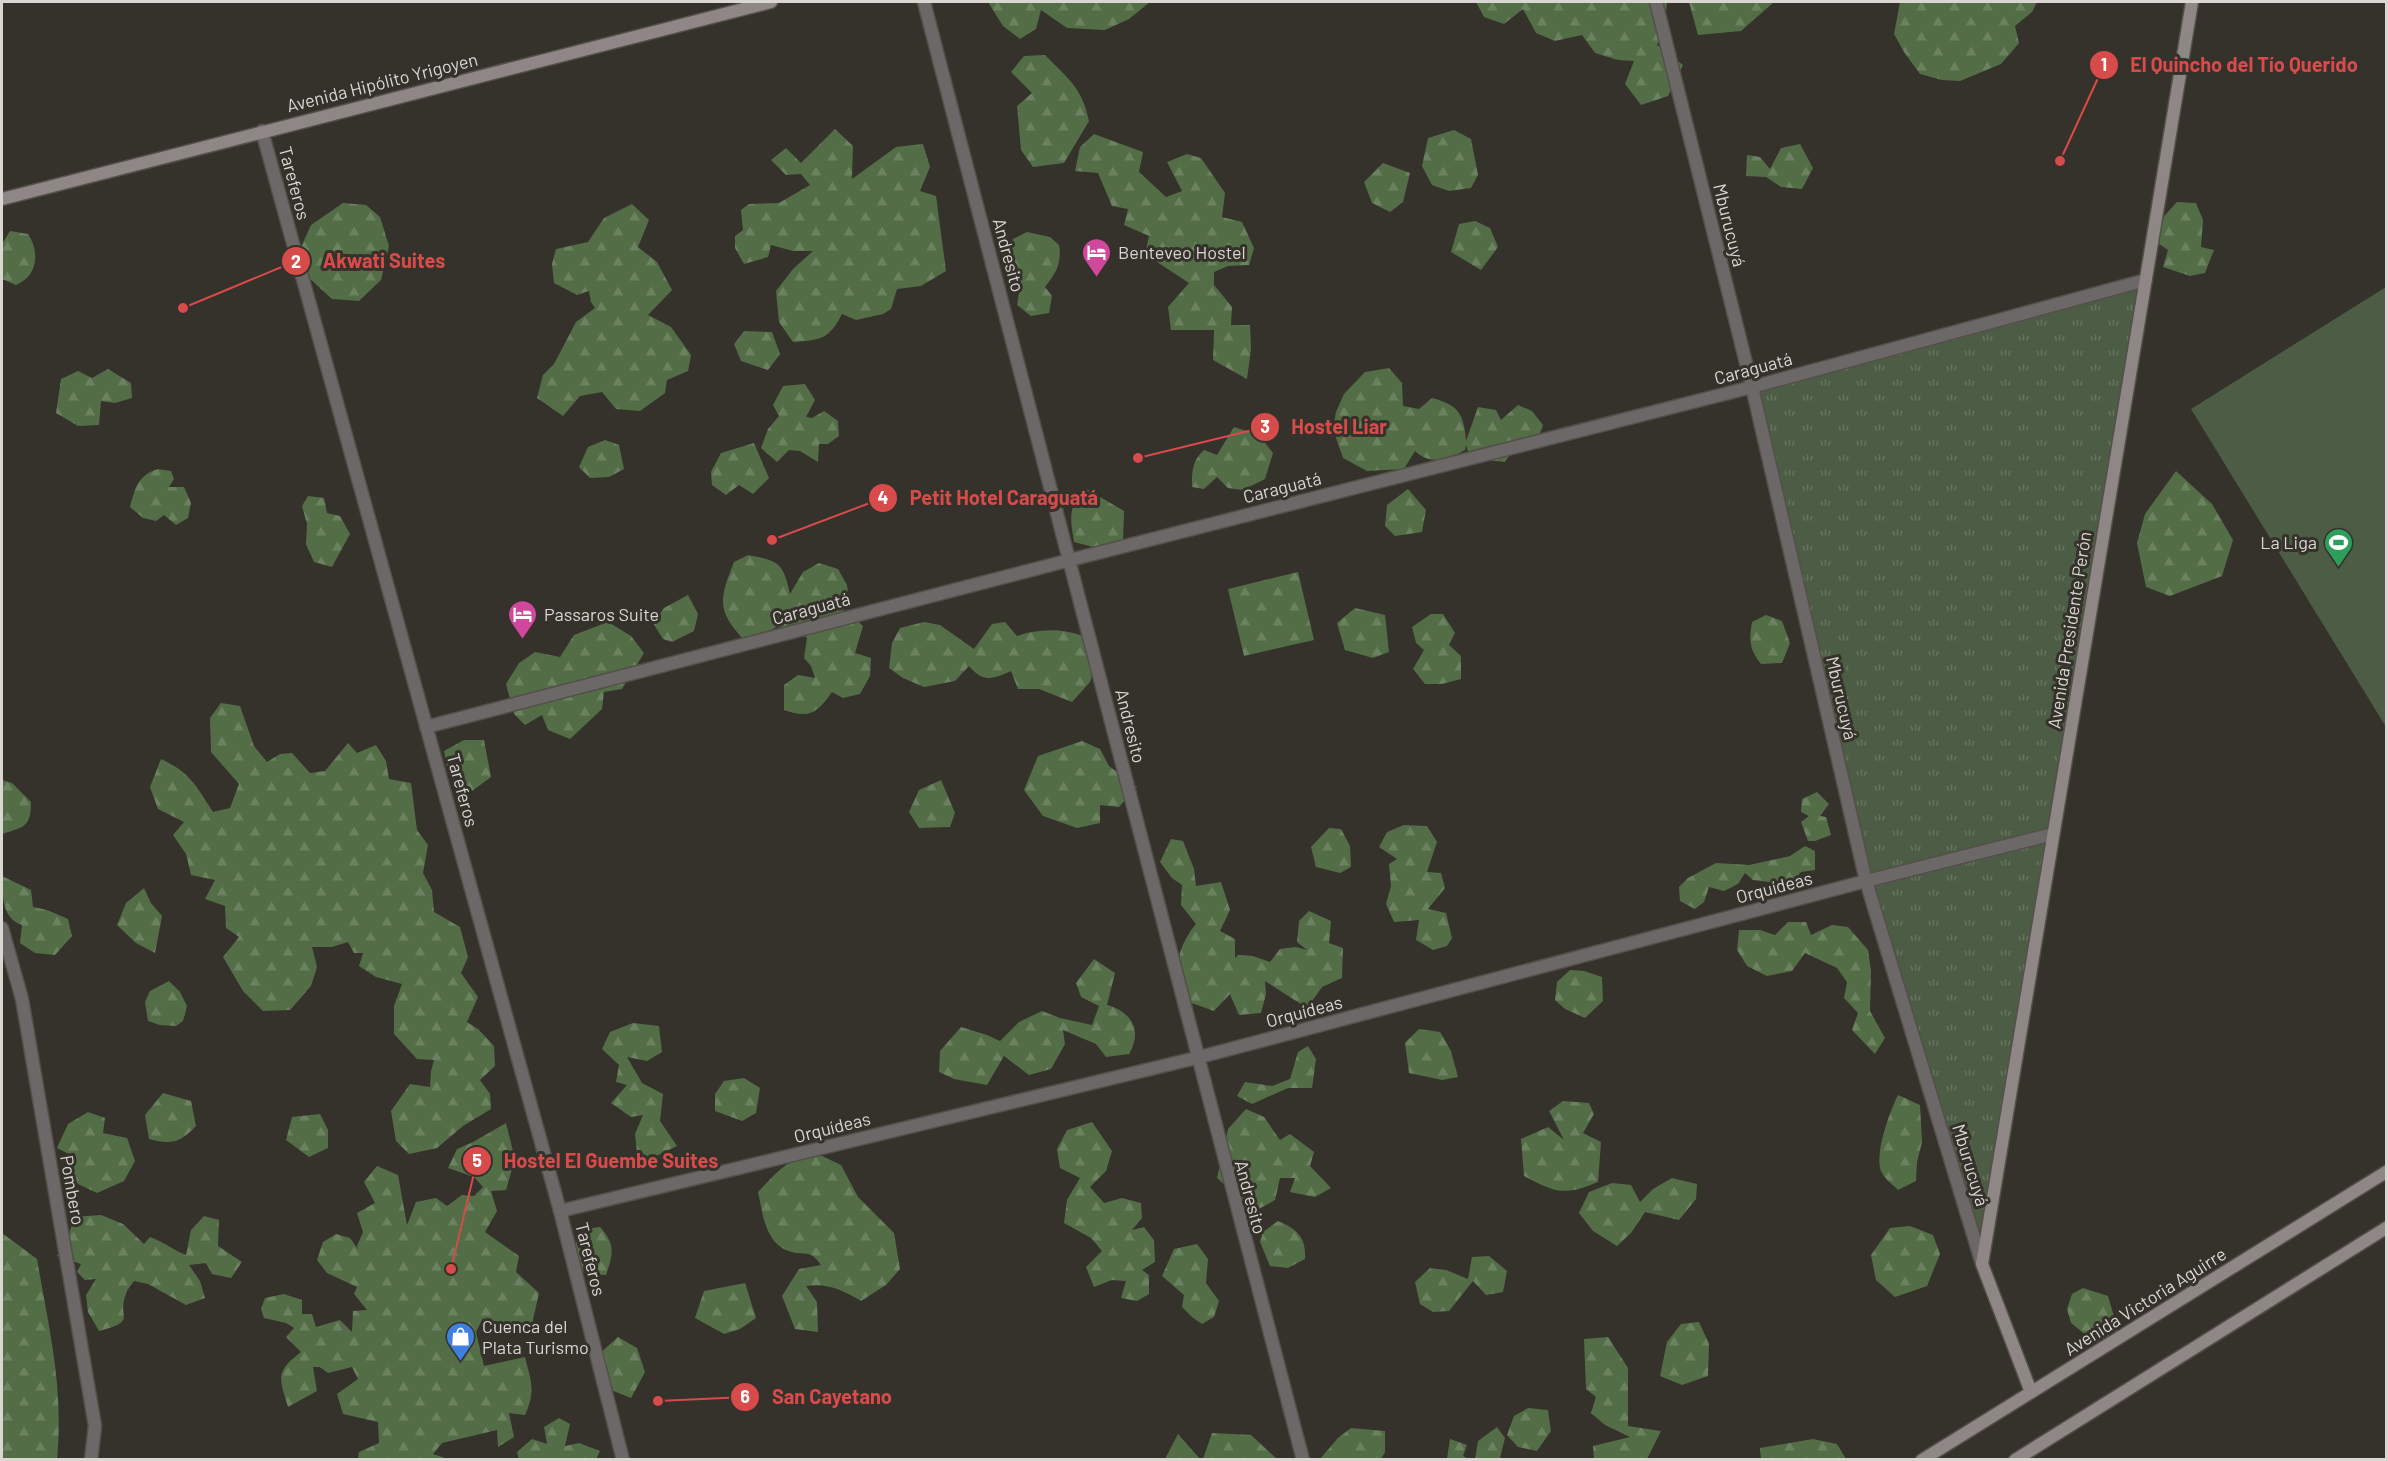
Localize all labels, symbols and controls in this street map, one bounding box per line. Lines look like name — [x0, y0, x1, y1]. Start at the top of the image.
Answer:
callout: El Quincho del Tío Querido — [2089, 46, 2370, 84]
street label: Avenida Hipólito Yrigoyen — [284, 48, 480, 116]
text: El Quincho del Tío Querido — [2130, 52, 2358, 76]
text: 1 — [2101, 53, 2107, 75]
street label: Tareferos — [275, 144, 315, 222]
street label: Mburucuyá — [1709, 181, 1751, 269]
street label: Andresito — [989, 216, 1029, 294]
hotel icon: Benteveo Hostel — [1081, 236, 1113, 278]
place label: Benteveo Hostel — [1118, 241, 1246, 263]
callout: Akwati Suites — [281, 242, 457, 280]
text: Akwati Suites — [323, 248, 445, 272]
text: 2 — [291, 250, 301, 272]
street label: Caraguatá — [1712, 347, 1794, 389]
callout: Hostel Liar — [1250, 408, 1399, 446]
text: Hostel Liar — [1291, 414, 1387, 438]
text: 3 — [1260, 415, 1270, 437]
street label: Caraguatá — [1241, 467, 1323, 507]
callout: Petit Hotel Caraguatá — [868, 479, 1110, 517]
text: Petit Hotel Caraguatá — [910, 485, 1098, 509]
text: 4 — [878, 486, 889, 508]
sports icon: La Liga — [2322, 526, 2354, 568]
street label: Avenida Presidente Perón — [2043, 530, 2095, 730]
place label: La Liga — [2260, 531, 2317, 553]
street label: Caraguatá — [770, 587, 852, 629]
hotel icon: Passaros Suite — [507, 598, 539, 640]
place label: Passaros Suite — [544, 603, 659, 625]
street label: Mburucuyá — [1822, 654, 1862, 742]
street label: Andresito — [1111, 687, 1151, 765]
street label: Tareferos — [443, 751, 483, 829]
street label: Orquídeas — [1733, 866, 1815, 908]
street label: Orquídeas — [1263, 990, 1345, 1032]
street label: Orquídeas — [791, 1107, 873, 1147]
street label: Mburucuyá — [1948, 1121, 1994, 1209]
callout: Hostel El Guembe Suites — [462, 1142, 731, 1180]
text: Hostel El Guembe Suites — [504, 1148, 718, 1172]
text: 5 — [472, 1149, 482, 1171]
street label: Pombero — [56, 1153, 90, 1227]
street label: Andresito — [1231, 1158, 1271, 1236]
street label: Tareferos — [571, 1220, 611, 1298]
street label: Avenida Victoria Aguirre — [2060, 1242, 2230, 1360]
place label: Cuenca del Plata Turismo — [482, 1315, 589, 1358]
shop icon: Cuenca del Plata Turismo — [445, 1320, 477, 1362]
callout: San Cayetano — [730, 1378, 904, 1416]
text: San Cayetano — [772, 1384, 892, 1408]
text: 6 — [740, 1385, 750, 1407]

